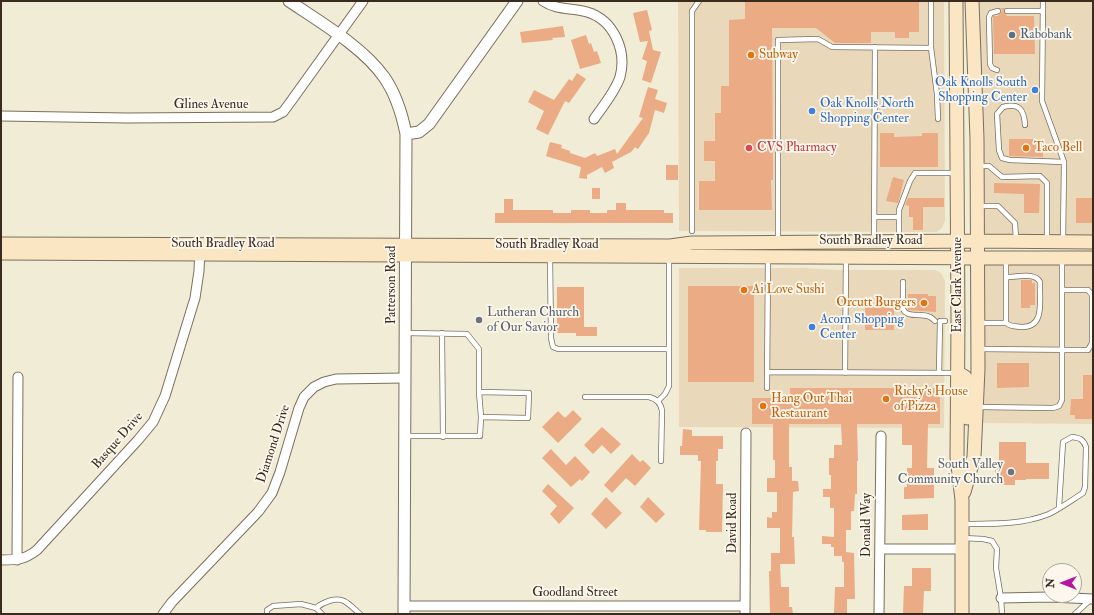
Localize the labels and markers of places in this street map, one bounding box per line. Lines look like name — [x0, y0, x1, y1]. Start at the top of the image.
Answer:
place label: Rabobank — [1020, 27, 1072, 43]
marker: Rabobank — [1007, 30, 1017, 40]
place label: Subway — [759, 47, 798, 63]
marker: Subway — [746, 50, 756, 60]
place label: Oak Knolls South Shopping Center — [935, 75, 1027, 106]
marker: Oak Knolls South Shopping Center — [1030, 85, 1040, 95]
place label: Oak Knolls North Shopping Center — [820, 96, 914, 127]
marker: Oak Knolls North Shopping Center — [807, 106, 817, 116]
place label: CVS Pharmacy — [757, 140, 837, 156]
place label: Taco Bell — [1034, 140, 1082, 156]
marker: CVS Pharmacy — [744, 143, 754, 153]
marker: Taco Bell — [1021, 143, 1031, 153]
place label: Ai Love Sushi — [752, 282, 824, 298]
marker: Ai Love Sushi — [739, 285, 749, 295]
place label: Orcutt Burgers — [836, 295, 916, 311]
marker: Orcutt Burgers — [919, 298, 929, 308]
place label: Lutheran Church of Our Savior — [487, 305, 579, 336]
place label: Acorn Shopping Center — [820, 312, 904, 343]
marker: Lutheran Church of Our Savior — [474, 315, 484, 325]
marker: Acorn Shopping Center — [807, 322, 817, 332]
place label: Ricky's House of Pizza — [894, 384, 968, 415]
place label: Hang Out Thai Restaurant — [771, 391, 852, 422]
marker: Ricky's House of Pizza — [881, 394, 891, 404]
marker: Hang Out Thai Restaurant — [758, 401, 768, 411]
place label: South Valley Community Church — [898, 457, 1003, 488]
marker: South Valley Community Church — [1006, 467, 1016, 477]

